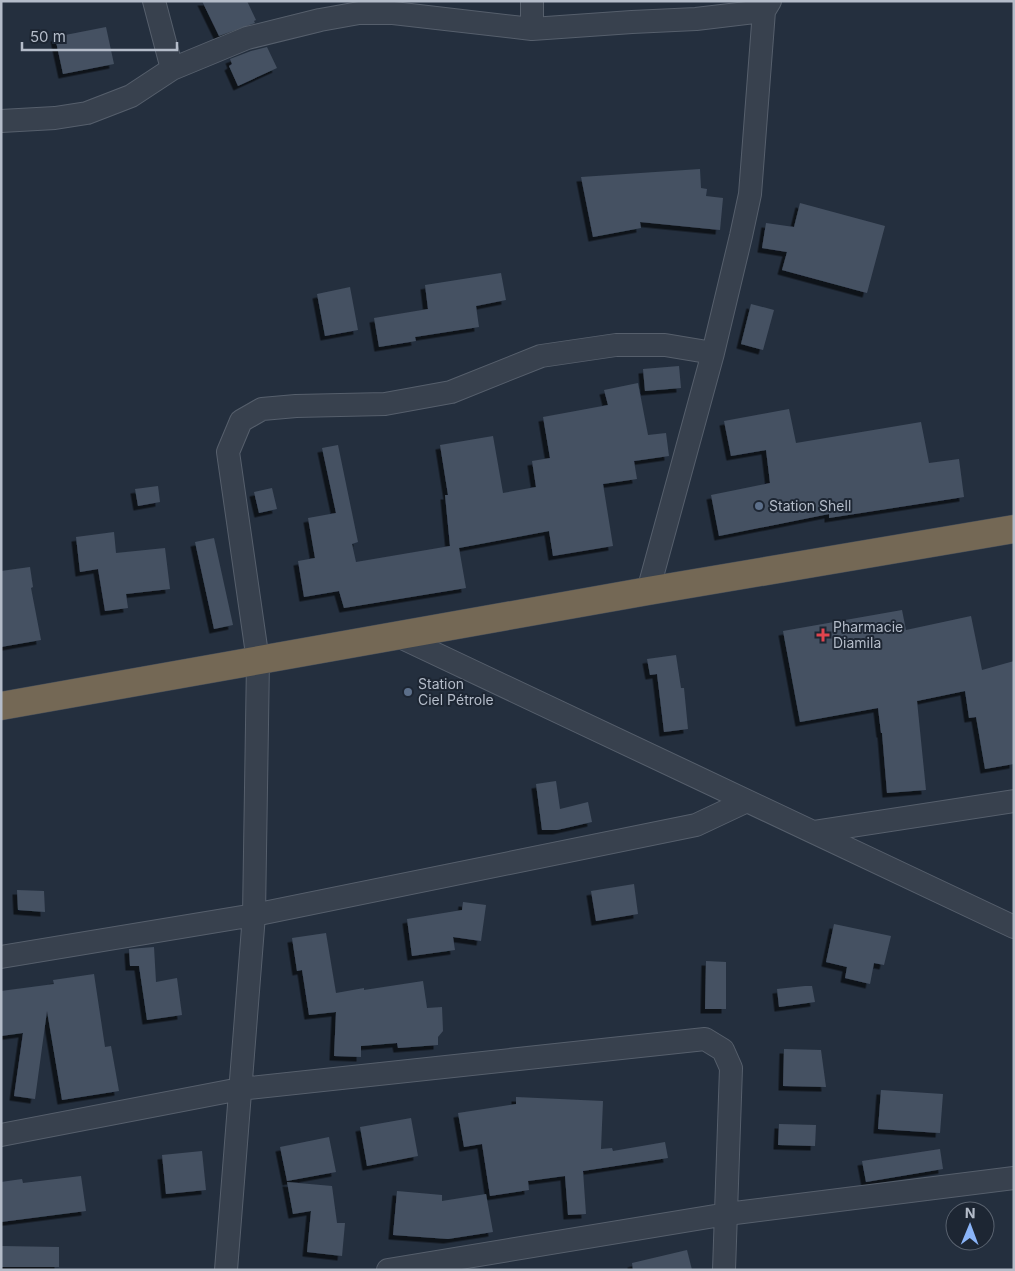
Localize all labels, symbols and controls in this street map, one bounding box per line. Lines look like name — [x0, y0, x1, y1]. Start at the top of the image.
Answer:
scale bar — [22, 20, 178, 52]
text: 50 m — [30, 27, 66, 46]
place label: Station Shell — [769, 497, 851, 514]
marker: Station Shell — [753, 500, 765, 512]
place label: Pharmacie Diamila — [833, 618, 903, 651]
marker: Pharmacie Diamila — [817, 629, 829, 641]
place label: Station Ciel Pétrole — [418, 675, 494, 708]
marker: Station Ciel Pétrole — [402, 686, 414, 698]
north arrow — [945, 1201, 995, 1251]
text: N — [965, 1204, 976, 1221]

